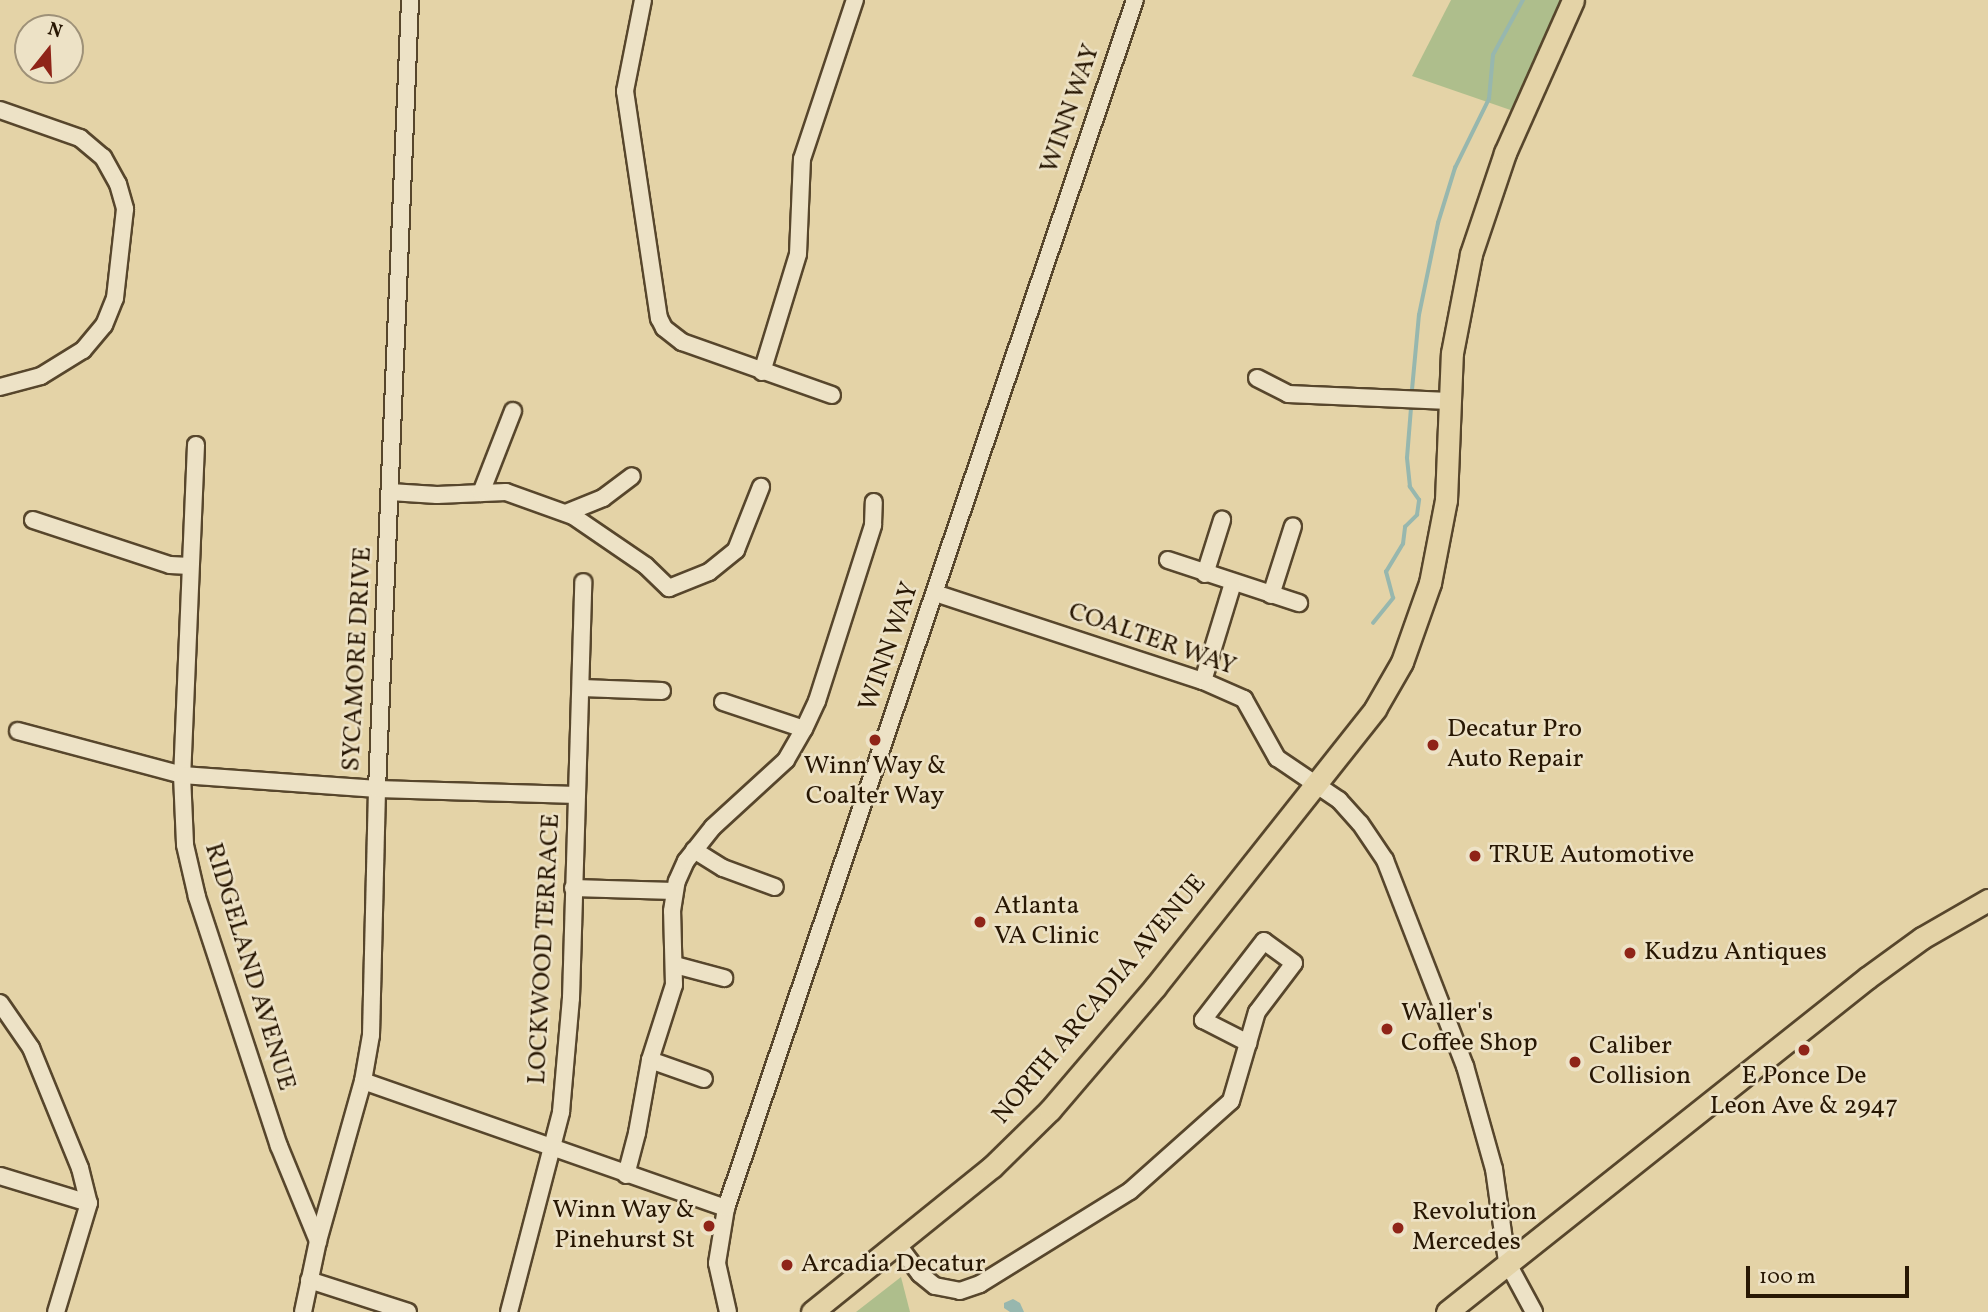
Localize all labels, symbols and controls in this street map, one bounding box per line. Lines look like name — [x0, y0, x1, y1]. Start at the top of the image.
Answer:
north arrow — [14, 14, 84, 84]
text: N — [44, 16, 65, 45]
street label: WINN WAY — [1034, 40, 1108, 178]
street label: SYCAMORE DRIVE — [337, 546, 379, 772]
street label: WINN WAY — [853, 578, 927, 716]
street label: COALTER WAY — [1064, 597, 1240, 683]
place label: Decatur Pro Auto Repair — [1447, 714, 1583, 776]
marker: Winn Way & Coalter Way — [867, 732, 883, 748]
marker: Decatur Pro Auto Repair — [1425, 737, 1441, 753]
place label: Winn Way & Coalter Way — [803, 751, 947, 812]
street label: LOCKWOOD TERRACE — [522, 812, 568, 1086]
street label: RIDGELAND AVENUE — [196, 839, 302, 1095]
place label: TRUE Automotive — [1489, 840, 1694, 872]
marker: TRUE Automotive — [1467, 848, 1483, 864]
street label: NORTH ARCADIA AVENUE — [986, 869, 1214, 1131]
place label: Atlanta VA Clinic — [994, 891, 1099, 953]
marker: Atlanta VA Clinic — [972, 914, 988, 930]
place label: Kudzu Antiques — [1644, 937, 1827, 969]
marker: Kudzu Antiques — [1622, 945, 1638, 961]
place label: Waller's Coffee Shop — [1401, 998, 1538, 1060]
marker: Waller's Coffee Shop — [1379, 1021, 1395, 1037]
place label: Caliber Collision — [1589, 1031, 1691, 1092]
marker: E Ponce De Leon Ave & 2947 — [1796, 1042, 1812, 1058]
marker: Caliber Collision — [1567, 1054, 1583, 1070]
place label: E Ponce De Leon Ave & 2947 — [1710, 1061, 1898, 1122]
place label: Winn Way & Pinehurst St — [551, 1195, 695, 1256]
place label: Revolution Mercedes — [1412, 1197, 1537, 1258]
marker: Winn Way & Pinehurst St — [701, 1218, 717, 1234]
marker: Revolution Mercedes — [1390, 1220, 1406, 1236]
place label: Arcadia Decatur — [801, 1249, 986, 1281]
scale bar — [1750, 1252, 1913, 1296]
marker: Arcadia Decatur — [779, 1257, 795, 1273]
text: 100 m — [1759, 1263, 1816, 1292]

